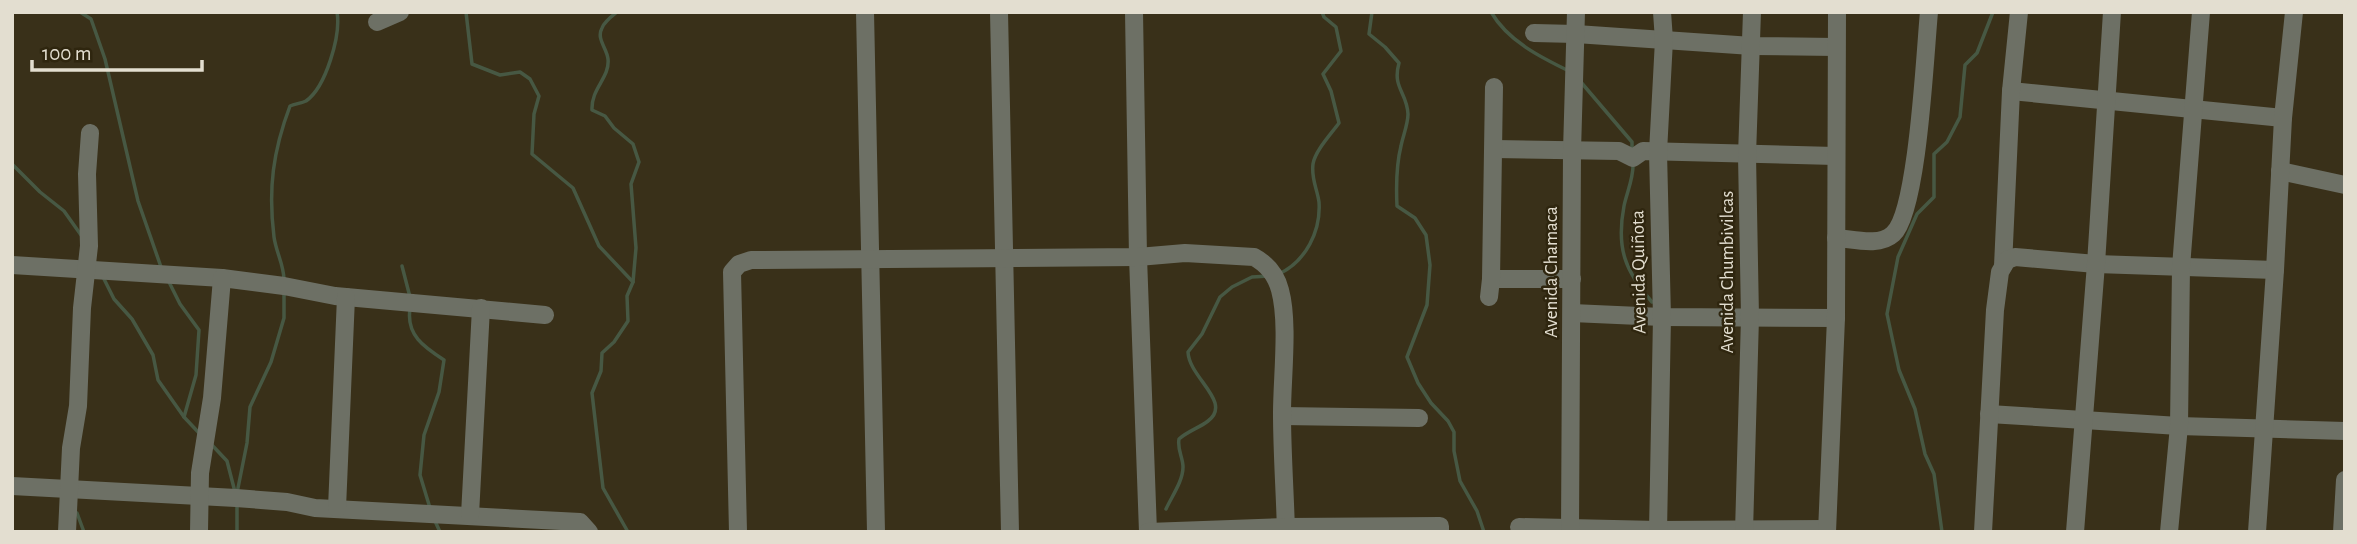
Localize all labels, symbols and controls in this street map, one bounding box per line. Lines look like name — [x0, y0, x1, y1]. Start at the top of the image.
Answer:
scale bar — [32, 28, 201, 72]
text: 100 m — [42, 43, 92, 64]
street label: Avenida Chumbivilcas — [1718, 191, 1737, 353]
street label: Avenida Chamaca — [1542, 206, 1561, 338]
street label: Avenida Quiñota — [1628, 210, 1650, 334]

